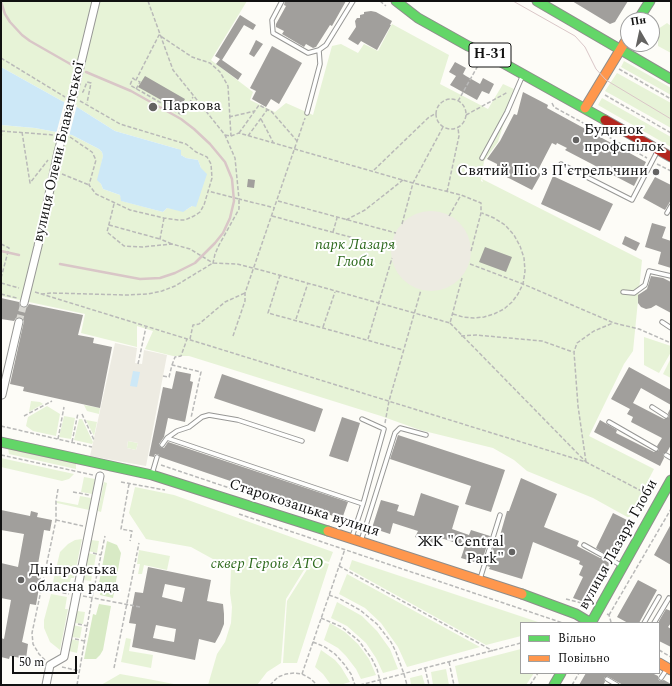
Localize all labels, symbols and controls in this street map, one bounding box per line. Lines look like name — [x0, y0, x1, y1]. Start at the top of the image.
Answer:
text: Пн — [629, 11, 647, 30]
north arrow — [620, 12, 660, 52]
road number: Н-31 — [469, 43, 511, 67]
street label: вулиця Олени Блаватської — [30, 60, 90, 244]
place label: Паркова — [162, 98, 221, 116]
marker: Паркова — [147, 101, 159, 113]
place label: Будинок профспілок — [584, 122, 665, 157]
marker: Будинок профспілок — [571, 135, 581, 145]
place label: Святий Піо з П'єтрельчини — [457, 163, 648, 181]
marker: Святий Піо з П'єтрельчини — [651, 167, 661, 177]
park label: парк Лазаря Глоби — [315, 237, 395, 272]
street label: Старокозацька вулиця — [227, 476, 381, 542]
street label: вулиця Лазаря Глоби — [576, 476, 662, 614]
place label: ЖК "Central Park" — [417, 534, 504, 569]
marker: ЖК "Central Park" — [507, 547, 517, 557]
park label: сквер Героїв АТО — [211, 556, 323, 574]
place label: Дніпровська обласна рада — [29, 562, 119, 597]
marker: Дніпровська обласна рада — [16, 575, 26, 585]
legend — [520, 622, 660, 674]
text: Вільно — [558, 629, 596, 648]
scale bar — [14, 648, 79, 674]
text: Повільно — [558, 649, 610, 668]
text: 50 m — [19, 653, 44, 672]

